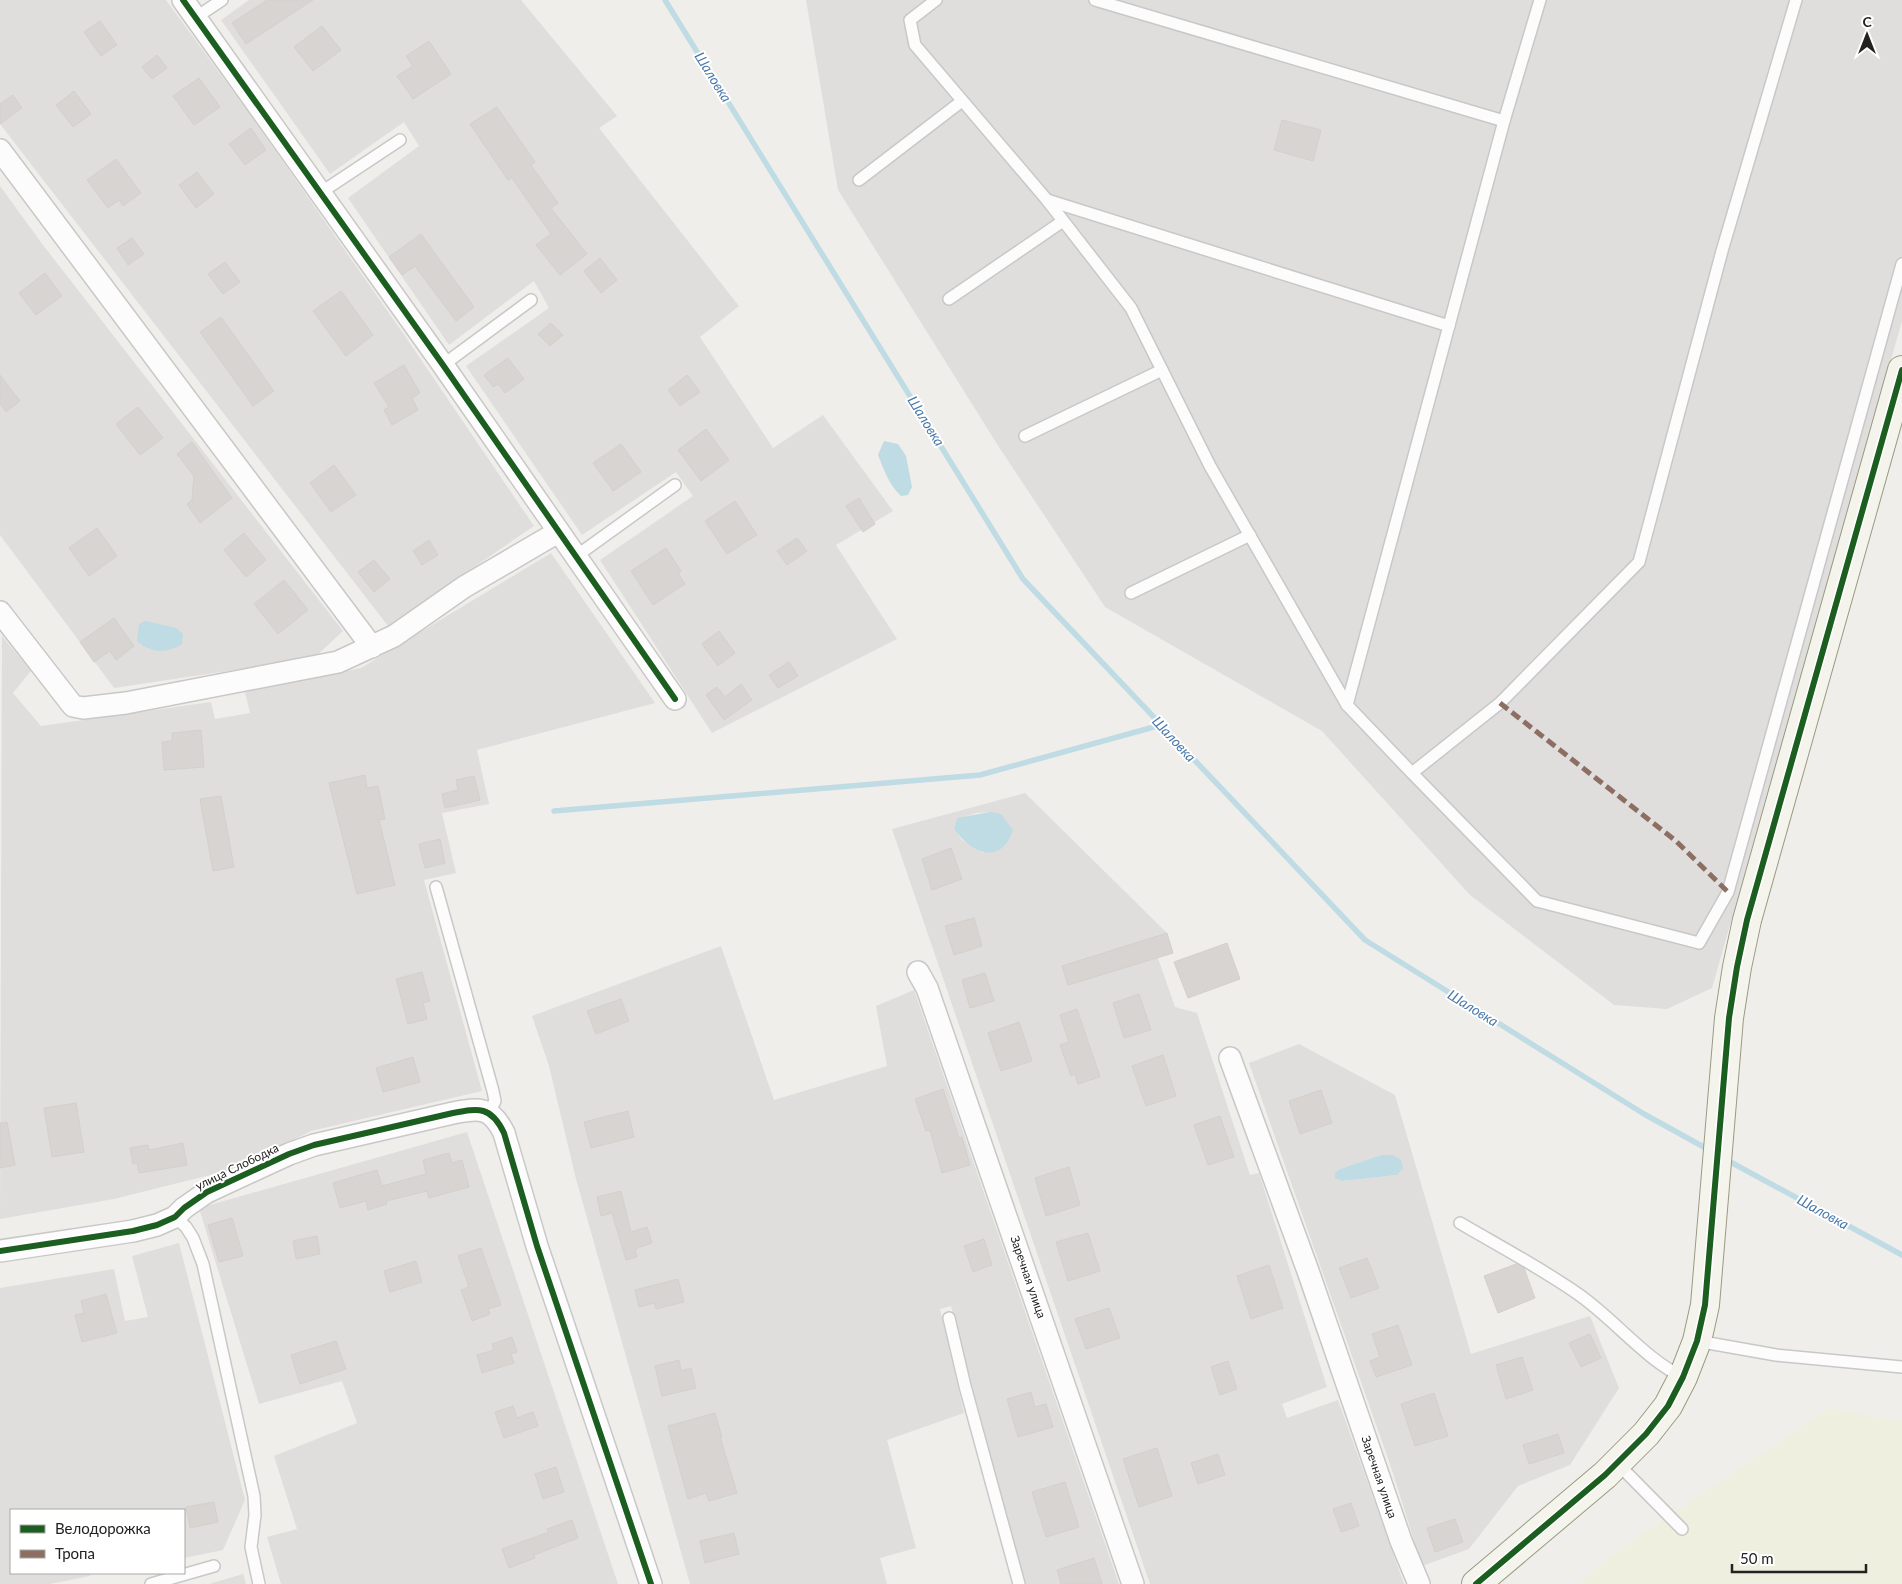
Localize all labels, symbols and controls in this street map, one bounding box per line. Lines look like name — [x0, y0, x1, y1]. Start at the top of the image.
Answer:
north arrow — [1842, 10, 1892, 60]
text: С — [1862, 13, 1872, 30]
water label: Шаловка — [691, 48, 735, 105]
water label: Шаловка — [904, 392, 948, 449]
water label: Шаловка — [1149, 712, 1200, 765]
water label: Шаловка — [1445, 986, 1502, 1030]
street label: улица Слободка — [193, 1140, 281, 1193]
water label: Шаловка — [1795, 1191, 1852, 1233]
street label: Заречная улица — [1007, 1234, 1050, 1320]
street label: Заречная улица — [1358, 1434, 1401, 1520]
legend — [10, 1509, 185, 1574]
text: Велодорожка — [55, 1519, 151, 1537]
scale bar — [1732, 1542, 1866, 1574]
text: Тропа — [55, 1544, 95, 1562]
text: 50 m — [1740, 1549, 1774, 1567]

